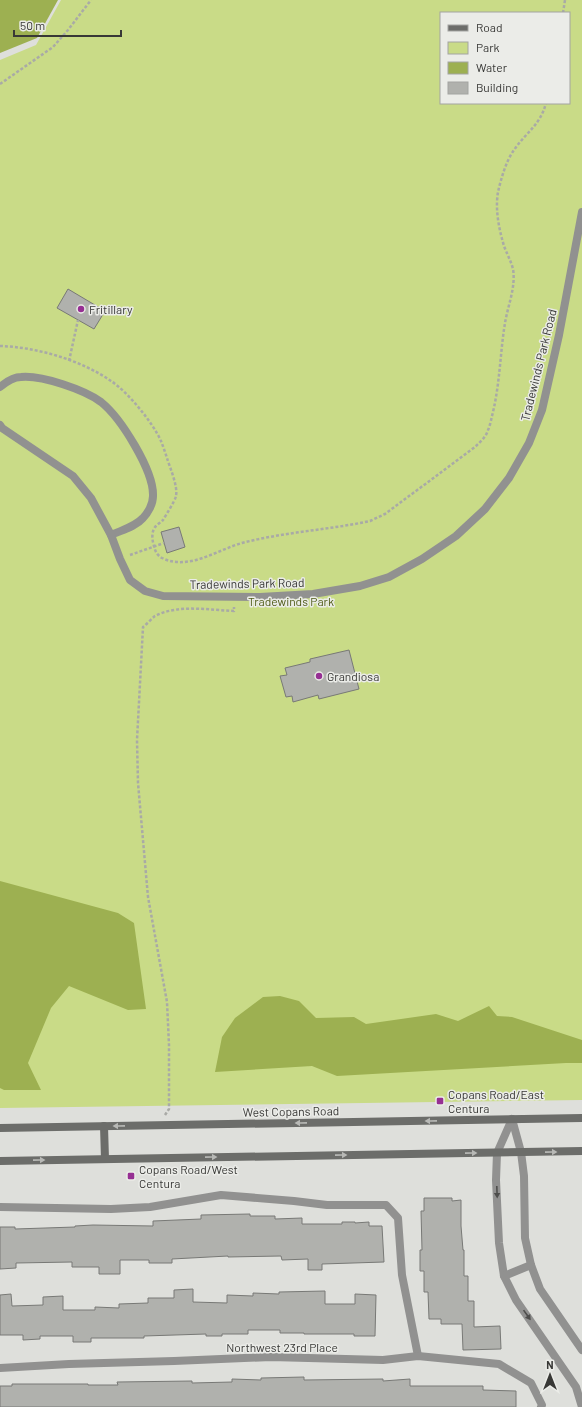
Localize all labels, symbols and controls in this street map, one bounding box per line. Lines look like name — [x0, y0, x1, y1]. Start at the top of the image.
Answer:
scale bar — [14, 12, 121, 38]
legend — [440, 12, 570, 104]
text: 50 m — [20, 18, 45, 32]
text: Road — [476, 20, 503, 34]
text: Park — [476, 40, 500, 54]
text: Water — [476, 60, 508, 74]
text: Building — [476, 80, 518, 94]
place label: Fritillary — [89, 302, 133, 316]
marker: Fritillary — [76, 304, 86, 314]
street label: Tradewinds Park Road — [517, 308, 559, 422]
street label: Tradewinds Park Road — [189, 575, 305, 591]
park label: Tradewinds Park — [248, 594, 334, 608]
place label: Grandiosa — [327, 669, 379, 683]
marker: Grandiosa — [314, 671, 324, 681]
place label: Copans Road/East Centura — [448, 1087, 544, 1115]
marker: Copans Road/East Centura — [435, 1096, 445, 1106]
street label: West Copans Road — [243, 1103, 339, 1119]
one-way arrow — [425, 1117, 437, 1124]
one-way arrow — [294, 1120, 307, 1126]
one-way arrow — [112, 1123, 125, 1129]
one-way arrow — [545, 1149, 558, 1155]
one-way arrow — [465, 1150, 478, 1156]
one-way arrow — [335, 1152, 348, 1158]
one-way arrow — [205, 1154, 218, 1160]
one-way arrow — [33, 1157, 46, 1163]
place label: Copans Road/West Centura — [139, 1162, 238, 1190]
marker: Copans Road/West Centura — [126, 1171, 136, 1181]
one-way arrow — [493, 1186, 500, 1198]
one-way arrow — [523, 1310, 531, 1320]
street label: Northwest 23rd Place — [226, 1340, 338, 1354]
north arrow — [530, 1355, 570, 1395]
text: N — [546, 1358, 554, 1371]

